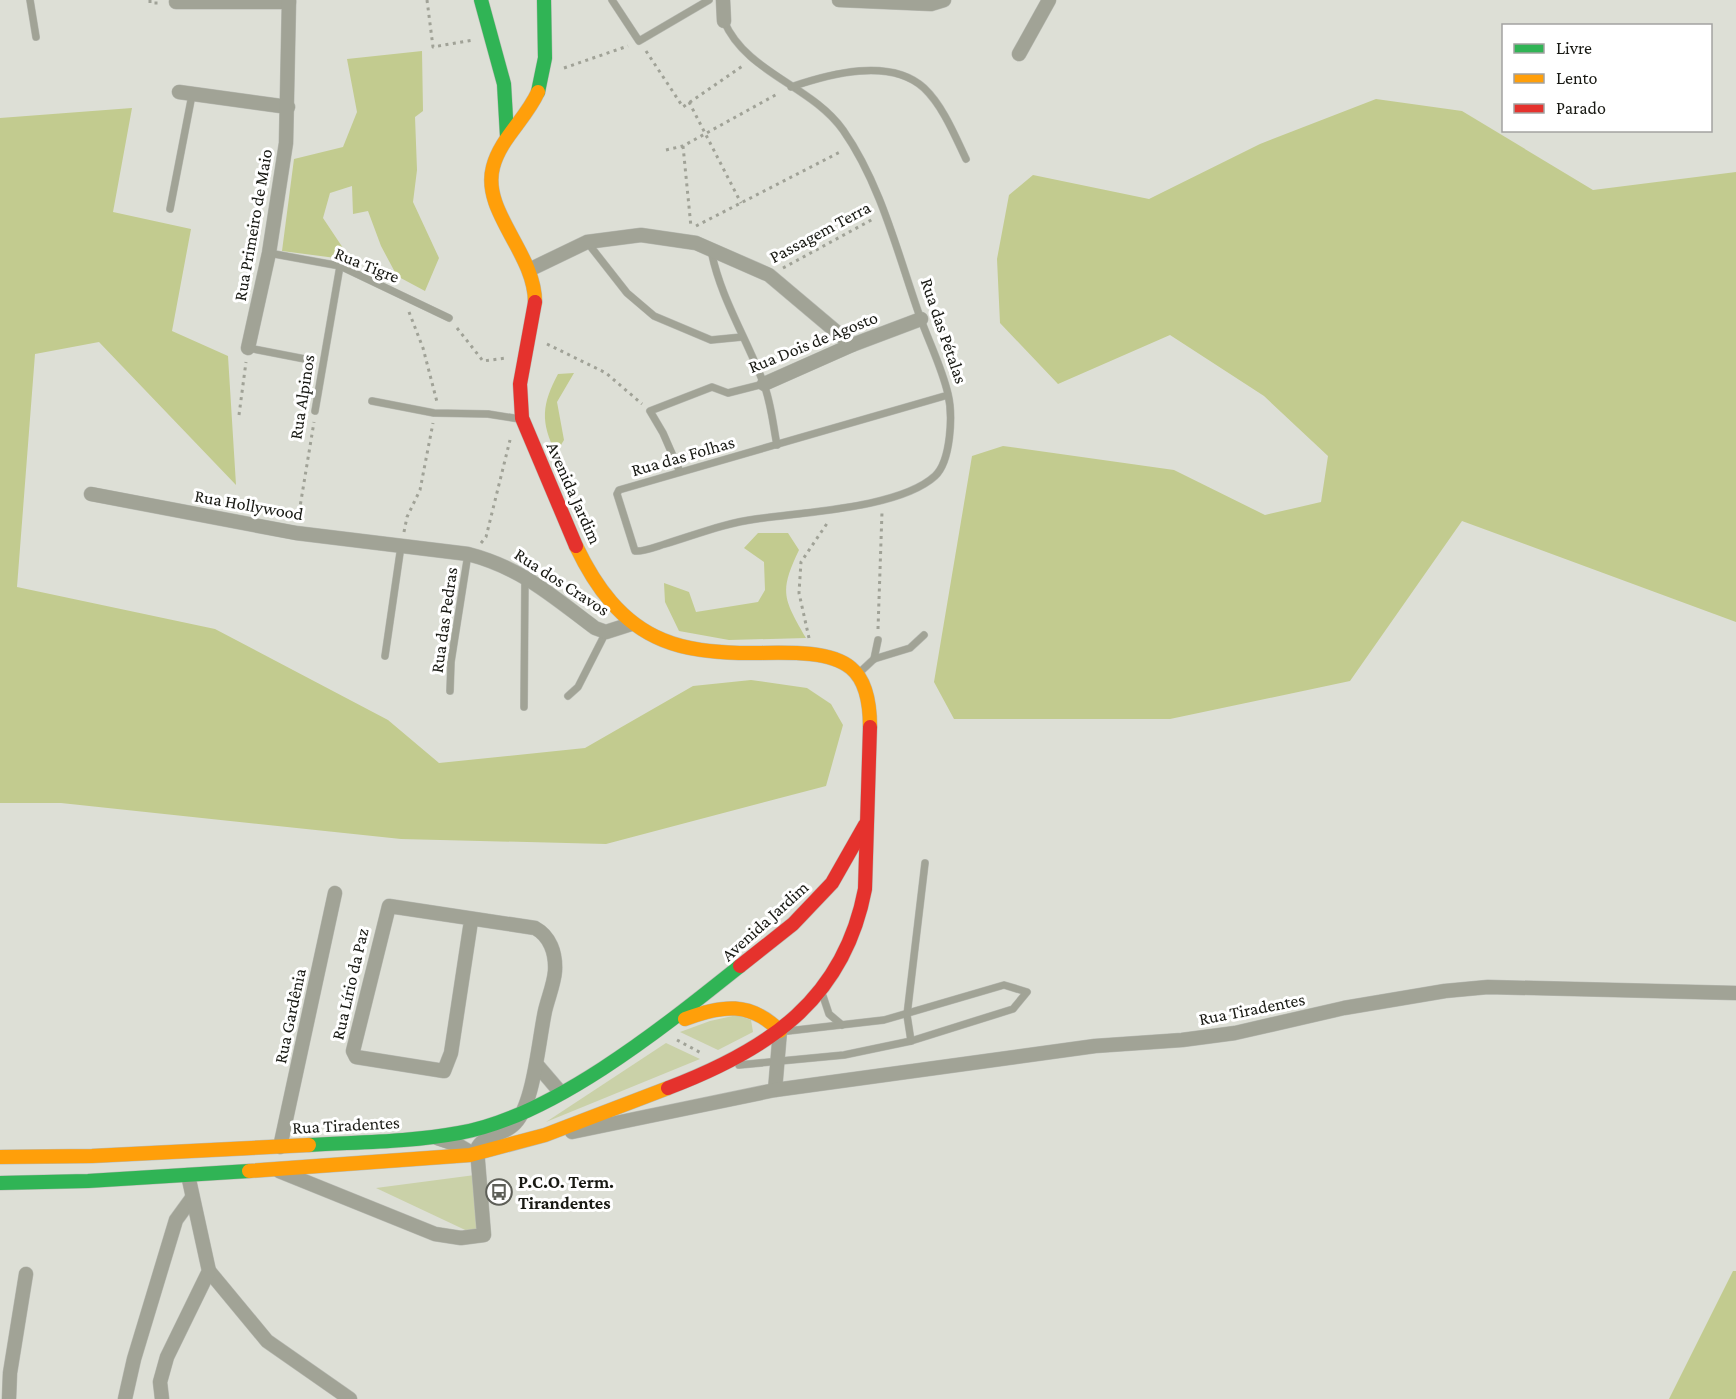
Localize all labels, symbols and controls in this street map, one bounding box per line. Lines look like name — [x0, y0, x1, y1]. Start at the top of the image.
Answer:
legend — [1502, 24, 1712, 132]
text: Livre — [1556, 38, 1592, 58]
text: Lento — [1556, 68, 1597, 88]
text: Parado — [1556, 98, 1606, 118]
street label: Rua Primeiro de Maio — [230, 147, 276, 303]
street label: Passagem Terra — [766, 197, 874, 267]
street label: Rua Tigre — [332, 243, 402, 287]
street label: Rua das Pétalas — [917, 276, 971, 386]
street label: Rua Dois de Agosto — [746, 307, 880, 377]
street label: Rua Alpinos — [285, 353, 319, 441]
street label: Rua das Folhas — [629, 432, 737, 480]
street label: Avenida Jardim — [543, 439, 606, 548]
street label: Rua Hollywood — [193, 486, 305, 524]
street label: Rua dos Cravos — [511, 544, 613, 620]
street label: Rua das Pedras — [427, 566, 461, 674]
street label: Avenida Jardim — [718, 876, 813, 965]
street label: Rua Lírio da Paz — [327, 926, 373, 1042]
street label: Rua Gardênia — [270, 967, 310, 1065]
street label: Rua Tiradentes — [1197, 989, 1307, 1029]
street label: Rua Tiradentes — [292, 1112, 400, 1138]
place label: P.C.O. Term. Tirandentes — [518, 1172, 614, 1213]
bus stop icon: P.C.O. Term. Tirandentes — [484, 1177, 514, 1207]

